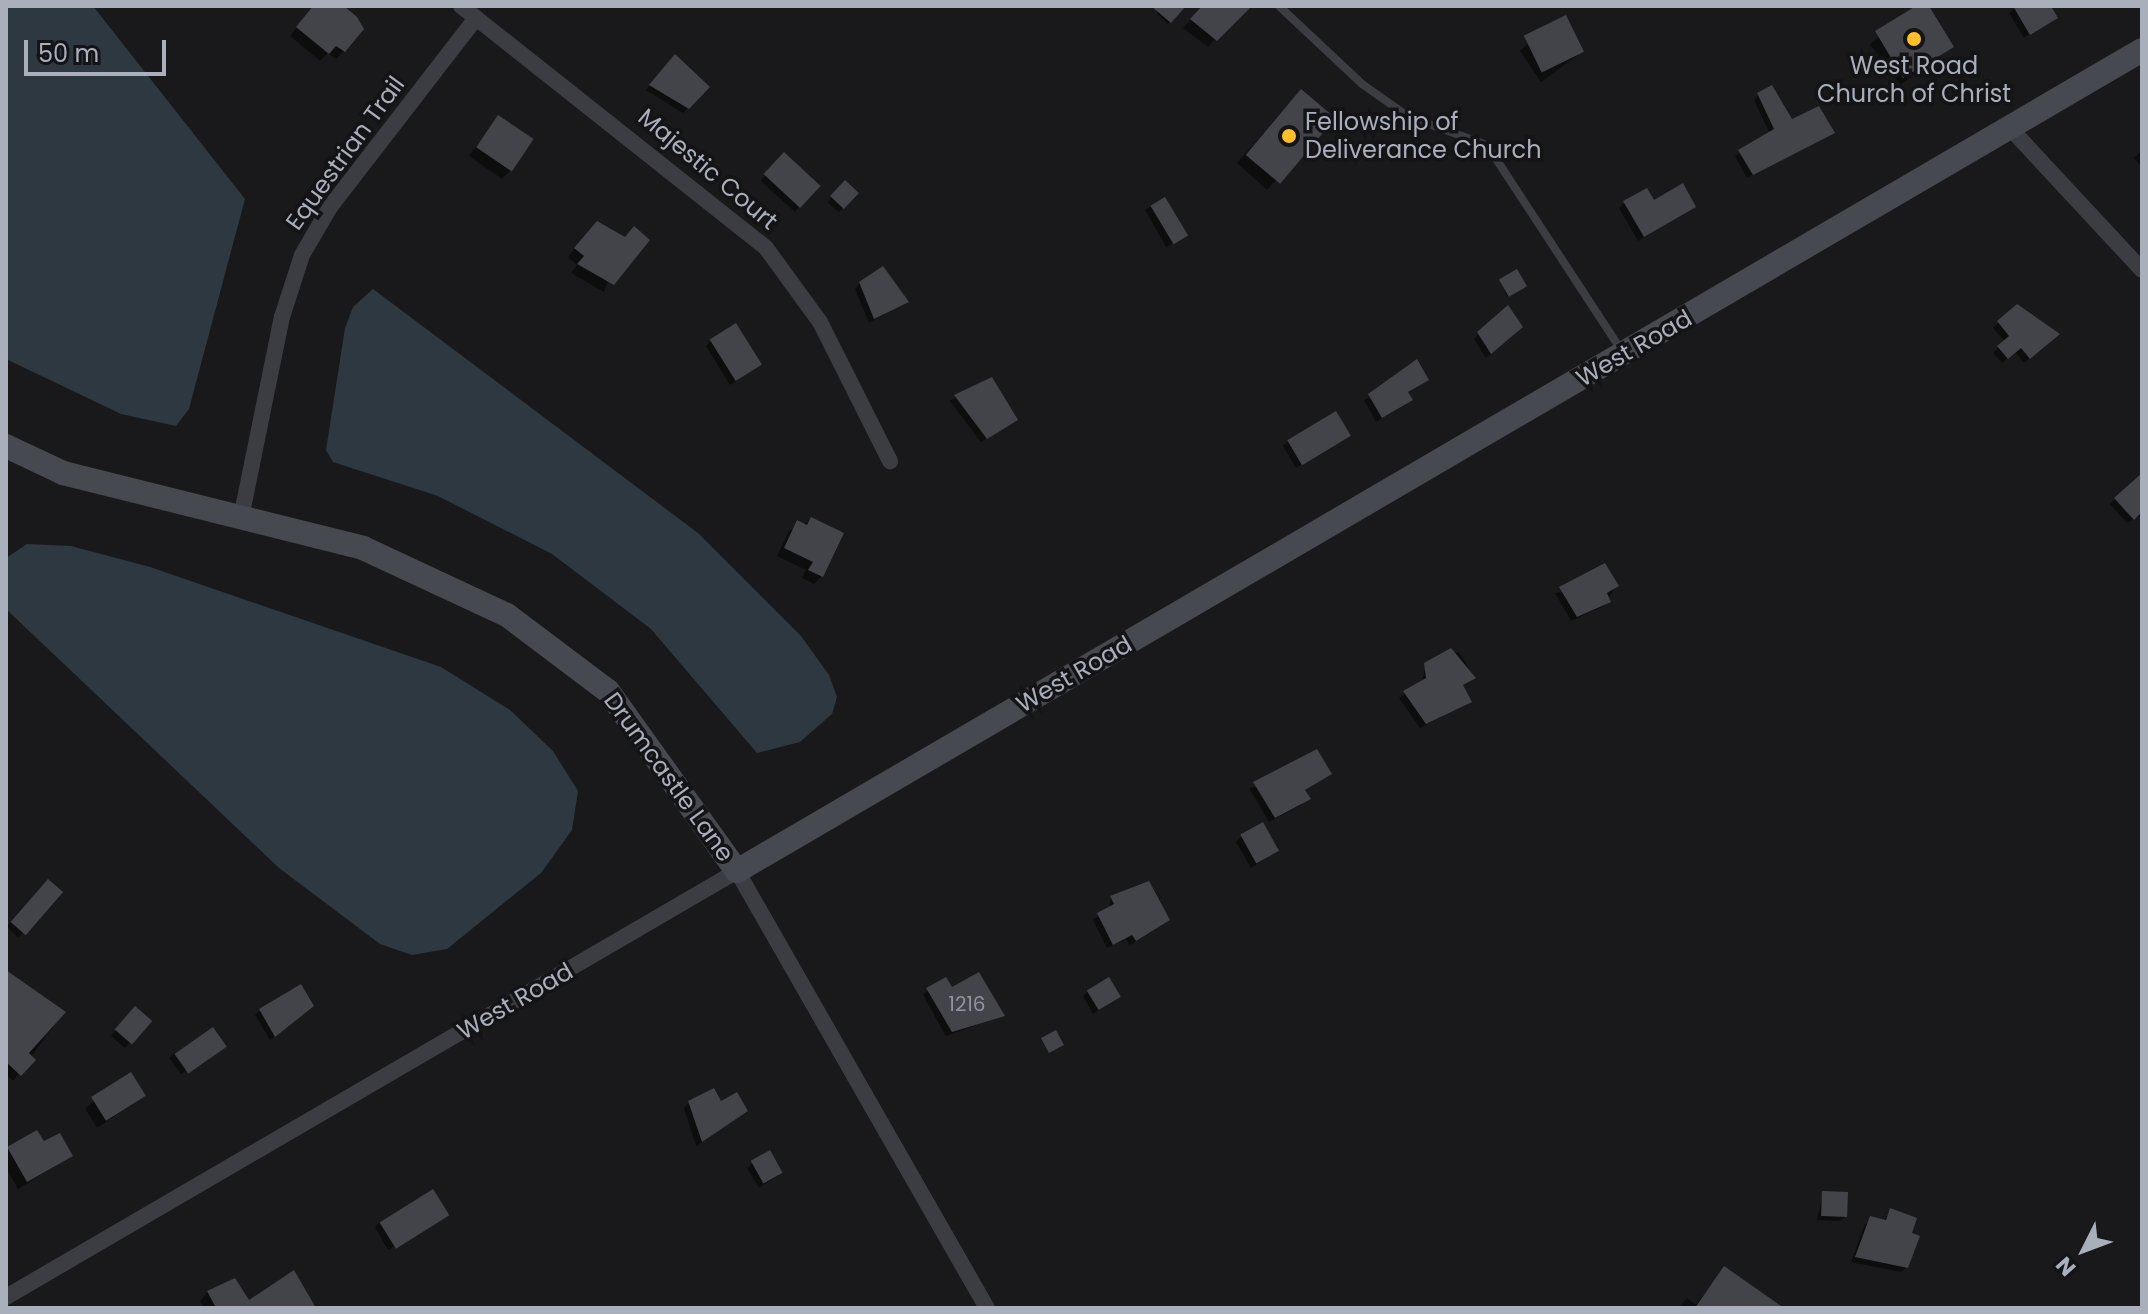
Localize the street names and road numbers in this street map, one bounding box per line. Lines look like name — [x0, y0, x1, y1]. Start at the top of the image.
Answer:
street label: Equestrian Trail — [280, 71, 410, 235]
street label: Majestic Court — [633, 102, 783, 236]
street label: West Road — [1571, 303, 1697, 393]
street label: West Road — [1011, 629, 1137, 719]
street label: Drumcastle Lane — [598, 687, 740, 867]
street label: West Road — [452, 956, 578, 1046]

